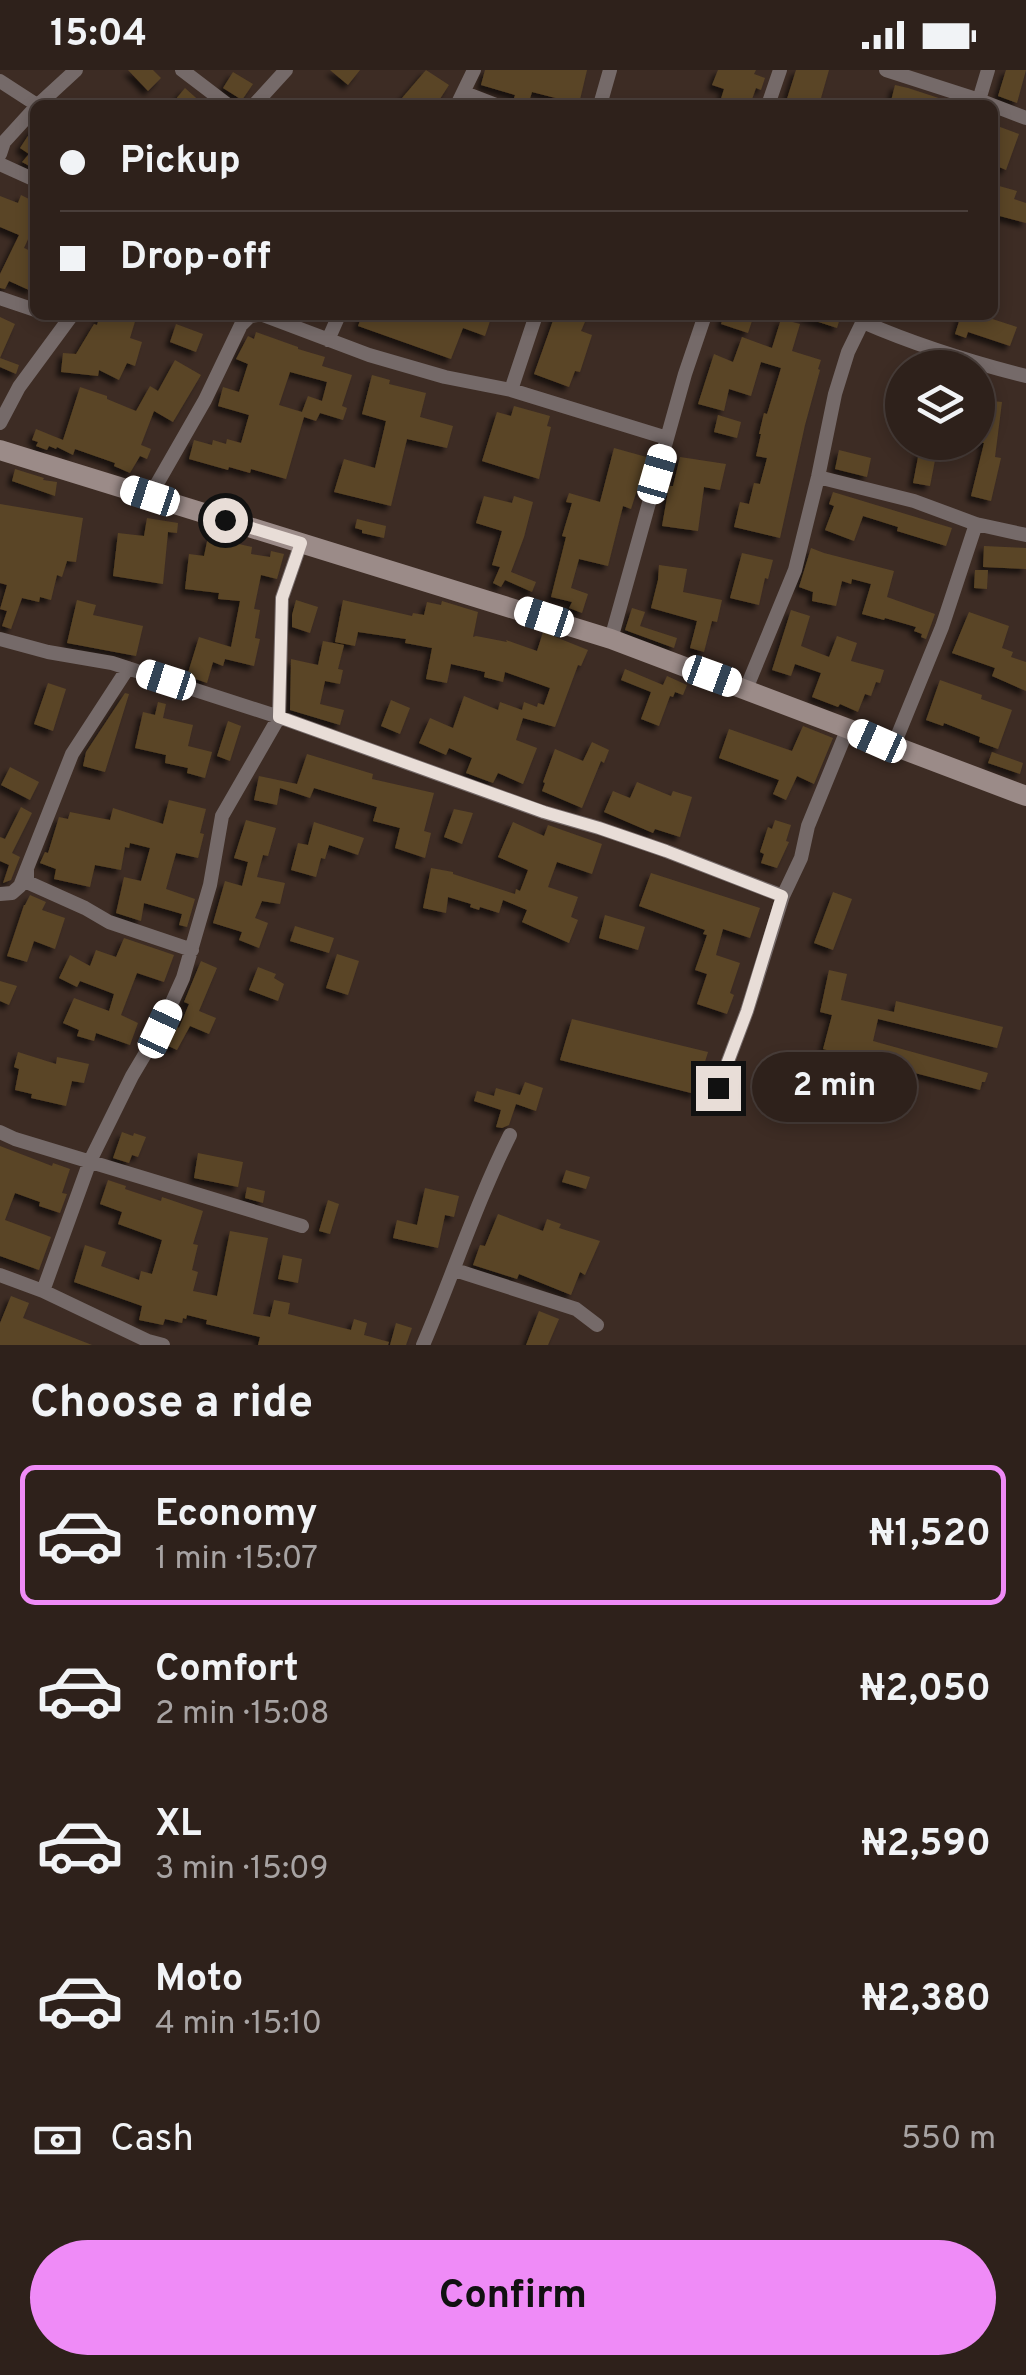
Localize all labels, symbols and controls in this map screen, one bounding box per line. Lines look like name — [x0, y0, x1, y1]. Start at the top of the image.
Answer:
text: 15:04 — [50, 11, 147, 60]
text: Pickup — [120, 138, 241, 187]
text: Drop-off — [120, 234, 271, 283]
map controls — [885, 350, 995, 460]
button: layers — [885, 350, 995, 460]
car — [634, 441, 680, 507]
car — [117, 472, 183, 520]
route start — [203, 498, 248, 543]
car — [511, 593, 577, 641]
car — [679, 652, 745, 700]
car — [133, 656, 199, 704]
car — [843, 715, 911, 767]
car — [134, 995, 186, 1063]
callout: 2 min — [753, 1053, 918, 1123]
route end — [696, 1066, 741, 1111]
text: 2 min — [793, 1067, 876, 1107]
text: Choose a ride — [30, 1376, 313, 1433]
icon: car — [35, 1490, 125, 1580]
text: Economy — [155, 1491, 317, 1540]
text: ₦1,520 — [869, 1511, 991, 1560]
text: 1 min · 15:07 — [155, 1540, 318, 1580]
icon: car — [35, 1645, 125, 1735]
text: Comfort — [155, 1646, 299, 1695]
text: ₦2,050 — [860, 1666, 991, 1715]
text: 2 min · 15:08 — [155, 1695, 330, 1735]
icon: car — [35, 1800, 125, 1890]
text: XL — [155, 1801, 202, 1850]
text: ₦2,590 — [861, 1821, 991, 1870]
text: 3 min · 15:09 — [155, 1850, 329, 1890]
icon: car — [35, 1955, 125, 2045]
text: Moto — [155, 1956, 243, 2005]
text: ₦2,380 — [862, 1976, 991, 2025]
text: 4 min · 15:10 — [155, 2005, 322, 2045]
icon: cash — [30, 2113, 85, 2168]
text: Cash — [110, 2116, 194, 2165]
text: 550 m — [901, 2120, 996, 2160]
button: Confirm — [30, 2240, 996, 2355]

